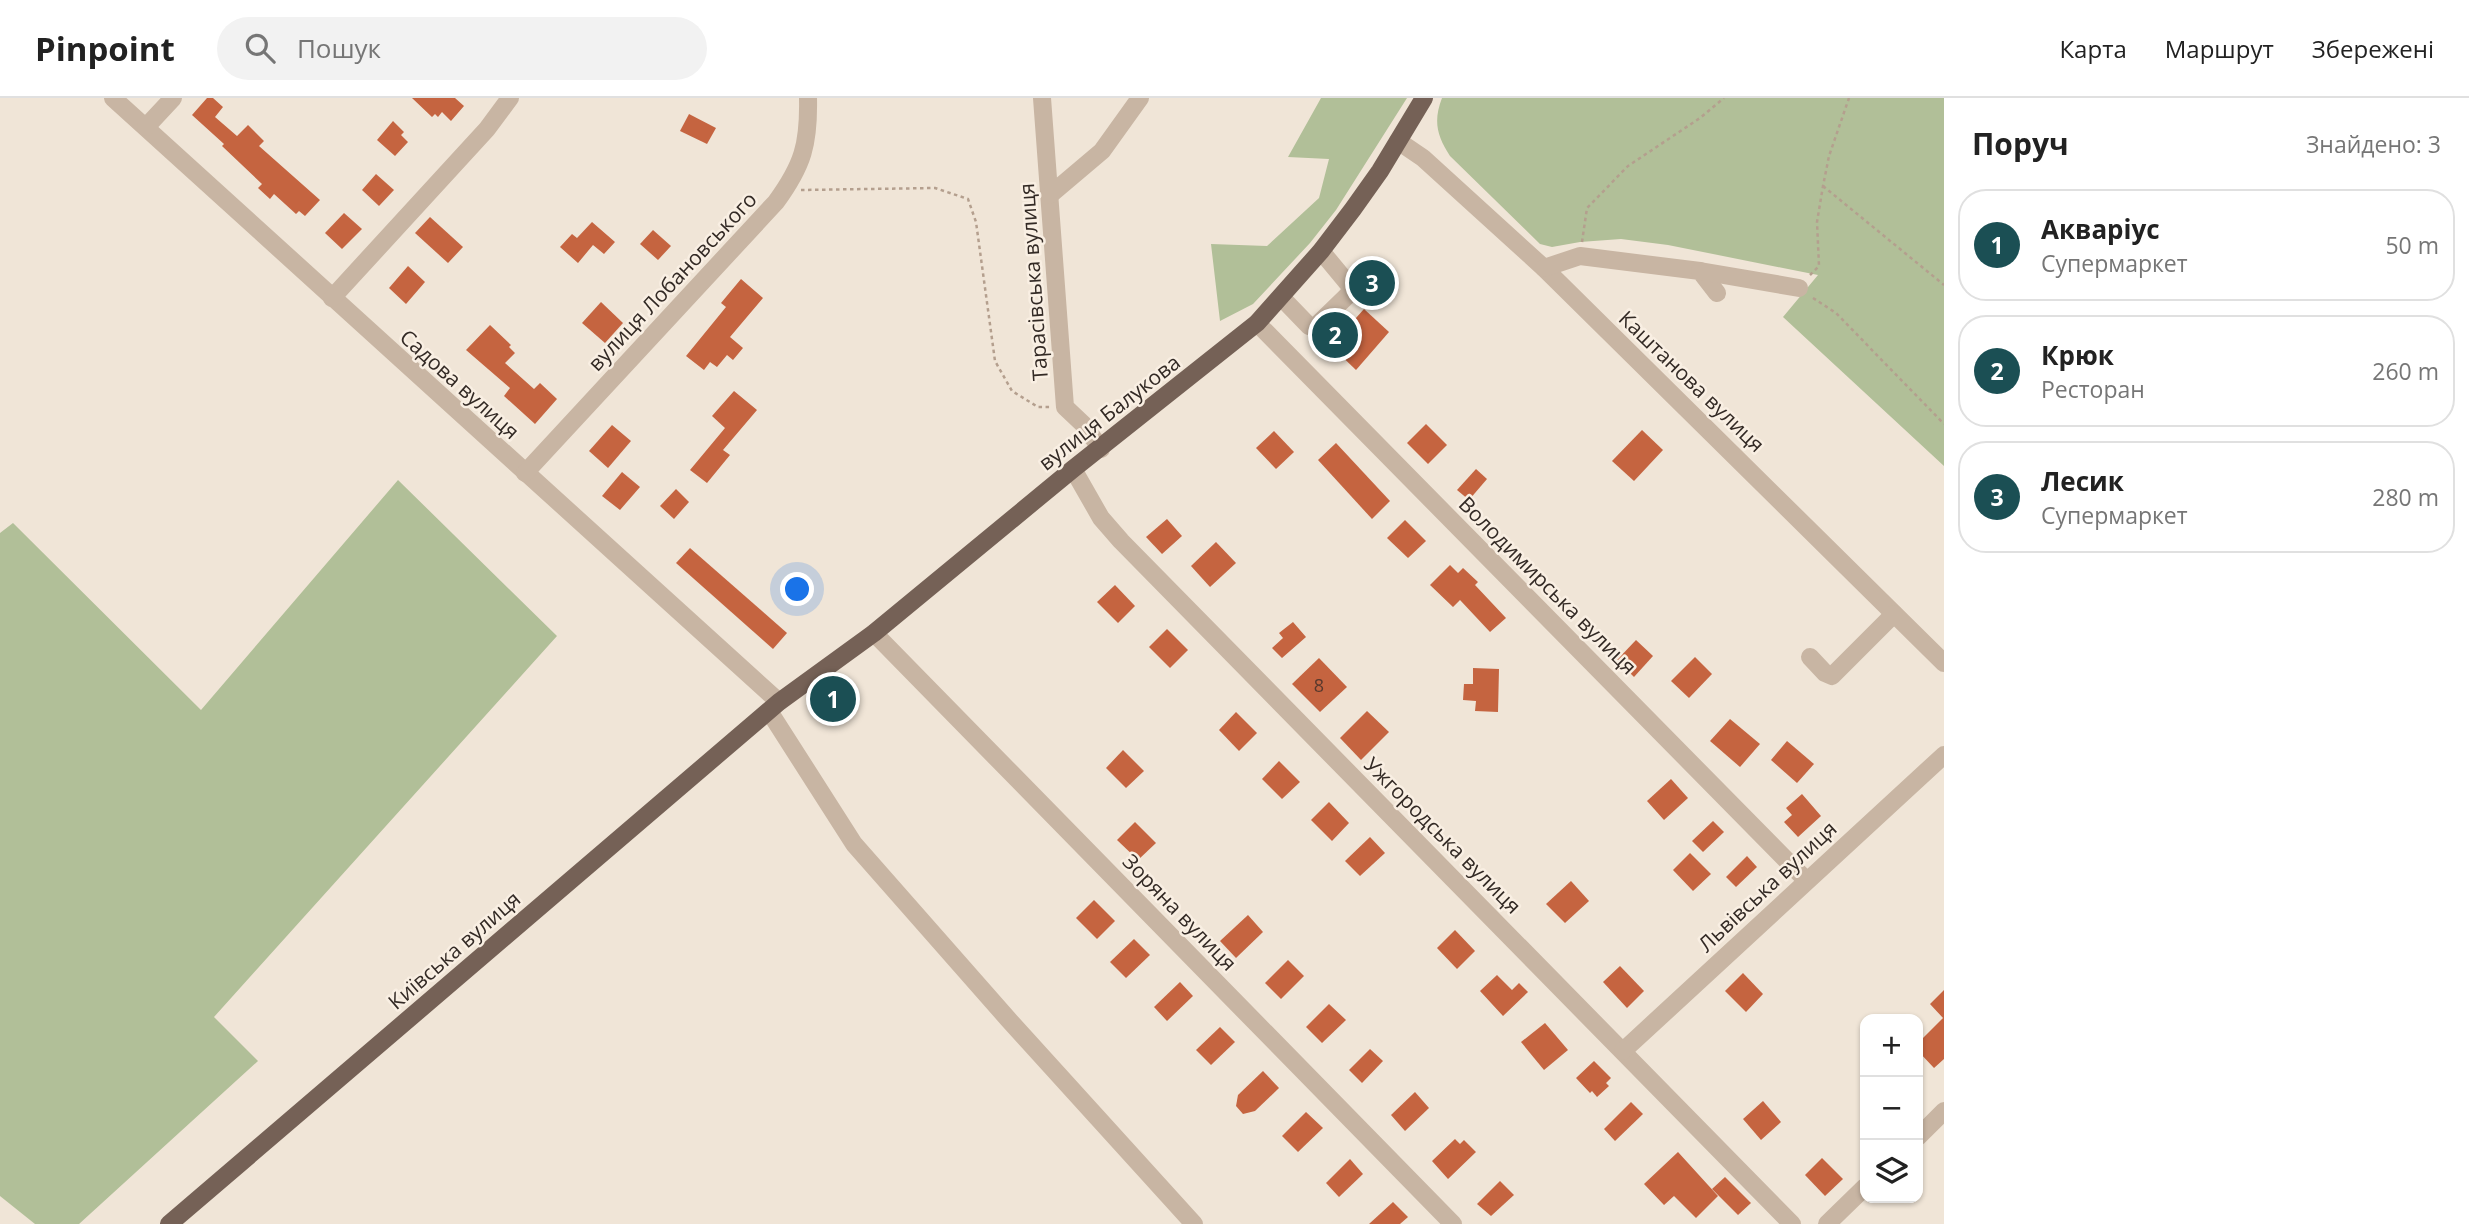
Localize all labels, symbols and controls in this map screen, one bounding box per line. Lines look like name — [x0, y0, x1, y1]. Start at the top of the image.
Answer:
search box — [217, 17, 707, 80]
text: Pinpoint — [35, 26, 175, 71]
icon: search — [241, 29, 279, 67]
text: Пошук — [297, 30, 381, 66]
text: Карта — [2059, 32, 2127, 65]
text: Маршрут — [2165, 32, 2274, 65]
text: Збережені — [2312, 32, 2434, 65]
text: Поруч — [1972, 123, 2069, 164]
text: Знайдено: 3 — [2306, 128, 2441, 160]
street label: Тарасівська вулиця — [1012, 182, 1054, 382]
street label: вулиця Лобановського — [582, 185, 762, 377]
text: Акваріус — [2041, 211, 2160, 247]
text: 1 — [1990, 229, 2004, 261]
text: 50 m — [2385, 229, 2439, 261]
text: Супермаркет — [2041, 247, 2188, 279]
pin: 3 — [1349, 257, 1395, 309]
street label: Каштанова вулиця — [1613, 304, 1771, 458]
pin: 2 — [1312, 309, 1358, 361]
street label: Садова вулиця — [394, 323, 526, 445]
text: Крюк — [2041, 337, 2114, 373]
street label: вулиця Балукова — [1032, 348, 1186, 476]
text: 2 — [1990, 355, 2004, 387]
text: 260 m — [2372, 355, 2439, 387]
text: Ресторан — [2041, 373, 2145, 405]
text: Лесик — [2041, 463, 2124, 499]
text: 3 — [1990, 481, 2004, 513]
text: 280 m — [2372, 481, 2439, 513]
street label: Володимирська вулиця — [1453, 490, 1643, 680]
text: Супермаркет — [2041, 499, 2188, 531]
your location — [780, 572, 814, 606]
pin: 1 — [810, 673, 856, 725]
house number: 8 — [1314, 673, 1324, 697]
street label: Ужгородська вулиця — [1359, 751, 1527, 919]
street label: Львівська вулиця — [1692, 814, 1842, 958]
street label: Зоряна вулиця — [1117, 847, 1243, 977]
street label: Київська вулиця — [382, 885, 526, 1015]
map controls — [1860, 1014, 1923, 1203]
button: + — [1860, 1014, 1923, 1077]
button: − — [1860, 1077, 1923, 1140]
button: layers — [1860, 1140, 1923, 1203]

